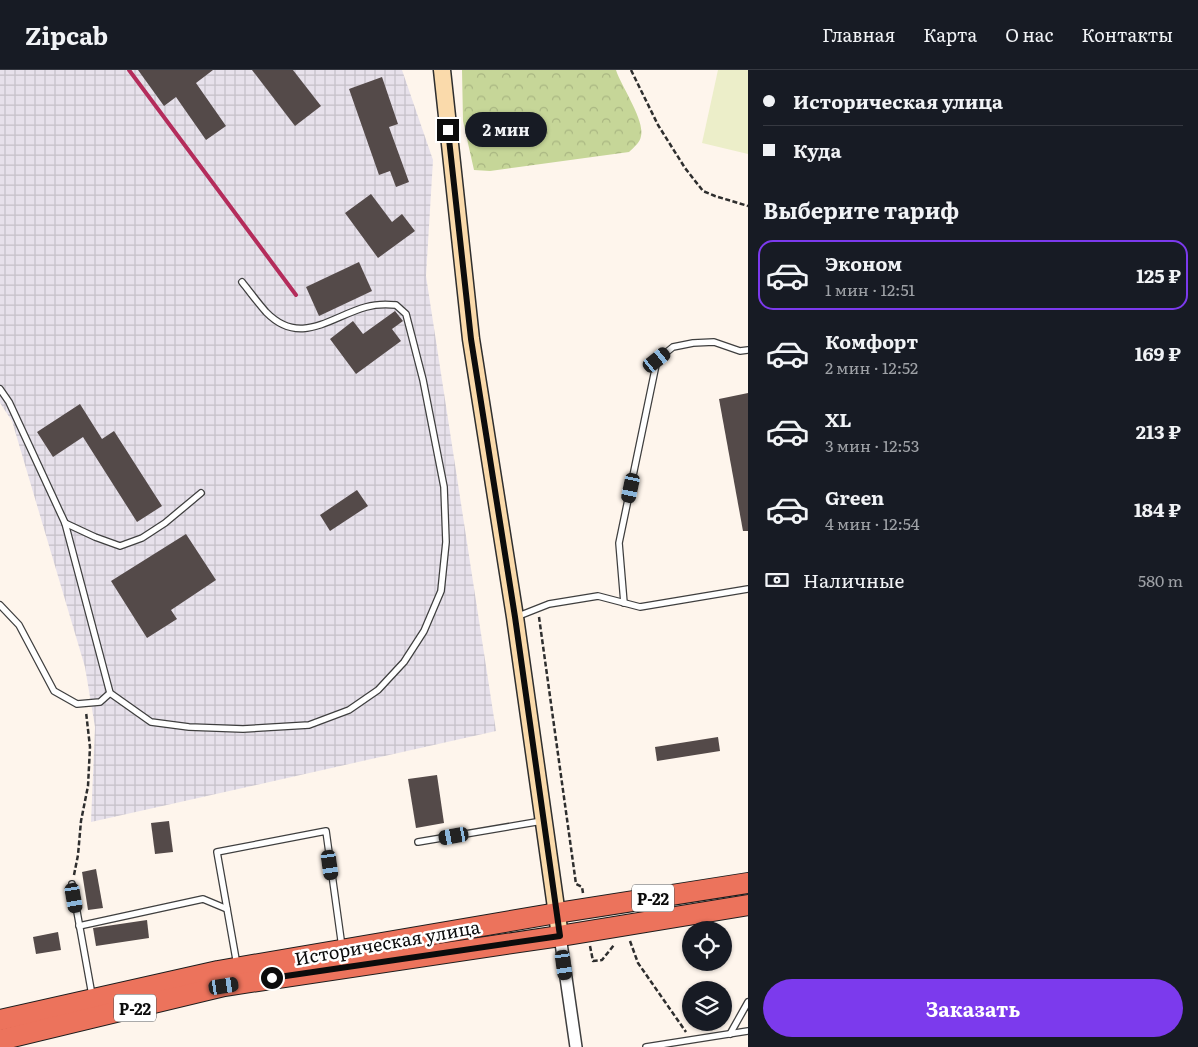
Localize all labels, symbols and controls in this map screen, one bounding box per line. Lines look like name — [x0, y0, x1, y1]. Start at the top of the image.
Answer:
text: Zipcab — [25, 17, 108, 52]
text: Главная — [822, 21, 895, 48]
text: Карта — [923, 21, 977, 48]
text: О нас — [1005, 21, 1053, 48]
text: Контакты — [1081, 21, 1173, 48]
text: Историческая улица — [793, 87, 1003, 115]
callout: 2 мин — [466, 112, 548, 148]
text: 2 мин — [483, 117, 529, 141]
route end — [437, 119, 459, 141]
text: Куда — [793, 136, 841, 164]
text: Выберите тариф — [763, 193, 959, 226]
text: Эконом — [825, 249, 902, 277]
icon: car — [765, 253, 810, 298]
text: 125 ₽ — [1136, 261, 1181, 289]
text: 1 мин · 12:51 — [825, 277, 915, 301]
text: Комфорт — [825, 327, 918, 355]
icon: car — [765, 331, 810, 376]
text: 169 ₽ — [1135, 339, 1181, 367]
car — [640, 345, 673, 375]
text: 2 мин · 12:52 — [825, 355, 918, 379]
text: XL — [825, 405, 852, 433]
icon: car — [765, 409, 810, 454]
text: 213 ₽ — [1136, 417, 1181, 445]
text: 3 мин · 12:53 — [825, 433, 919, 457]
car — [620, 472, 641, 504]
text: Green — [825, 483, 884, 511]
icon: car — [765, 487, 810, 532]
text: 184 ₽ — [1134, 495, 1181, 523]
text: 4 мин · 12:54 — [825, 511, 920, 535]
icon: cash — [763, 566, 791, 594]
text: Наличные — [803, 566, 904, 594]
text: 580 m — [1138, 568, 1183, 592]
car — [437, 826, 470, 846]
car — [320, 849, 339, 881]
car — [64, 882, 83, 914]
road number: Р-22 — [632, 884, 674, 911]
street label: Историческая улица — [292, 912, 482, 972]
map controls — [682, 921, 732, 1031]
button: locate — [682, 921, 732, 971]
car — [554, 949, 573, 981]
route start — [261, 967, 283, 989]
car — [208, 976, 239, 996]
button: Заказать — [763, 979, 1183, 1037]
button: layers — [682, 981, 732, 1031]
road number: Р-22 — [114, 994, 156, 1021]

